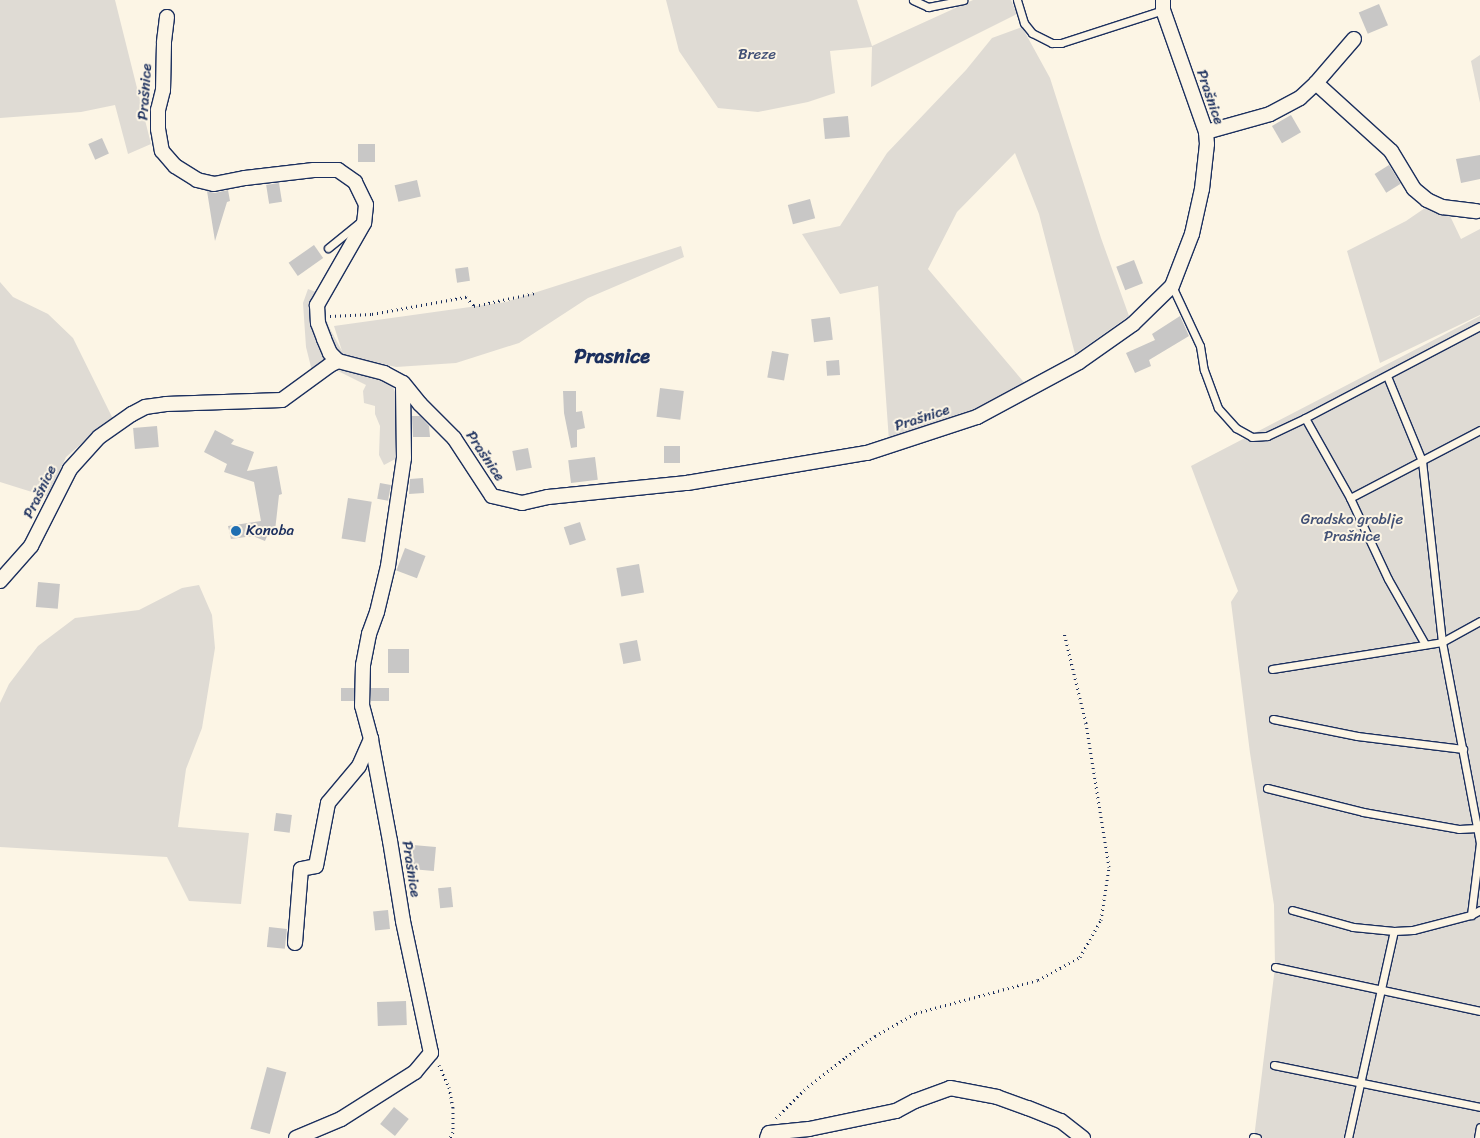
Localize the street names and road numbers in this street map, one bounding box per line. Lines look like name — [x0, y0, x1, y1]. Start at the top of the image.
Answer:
street label: Prašnice — [134, 63, 156, 121]
street label: Prašnice — [1192, 67, 1228, 127]
street label: Prašnice — [892, 401, 952, 435]
street label: Prašnice — [462, 427, 508, 485]
street label: Prašnice — [19, 463, 61, 521]
street label: Prašnice — [398, 840, 424, 898]

